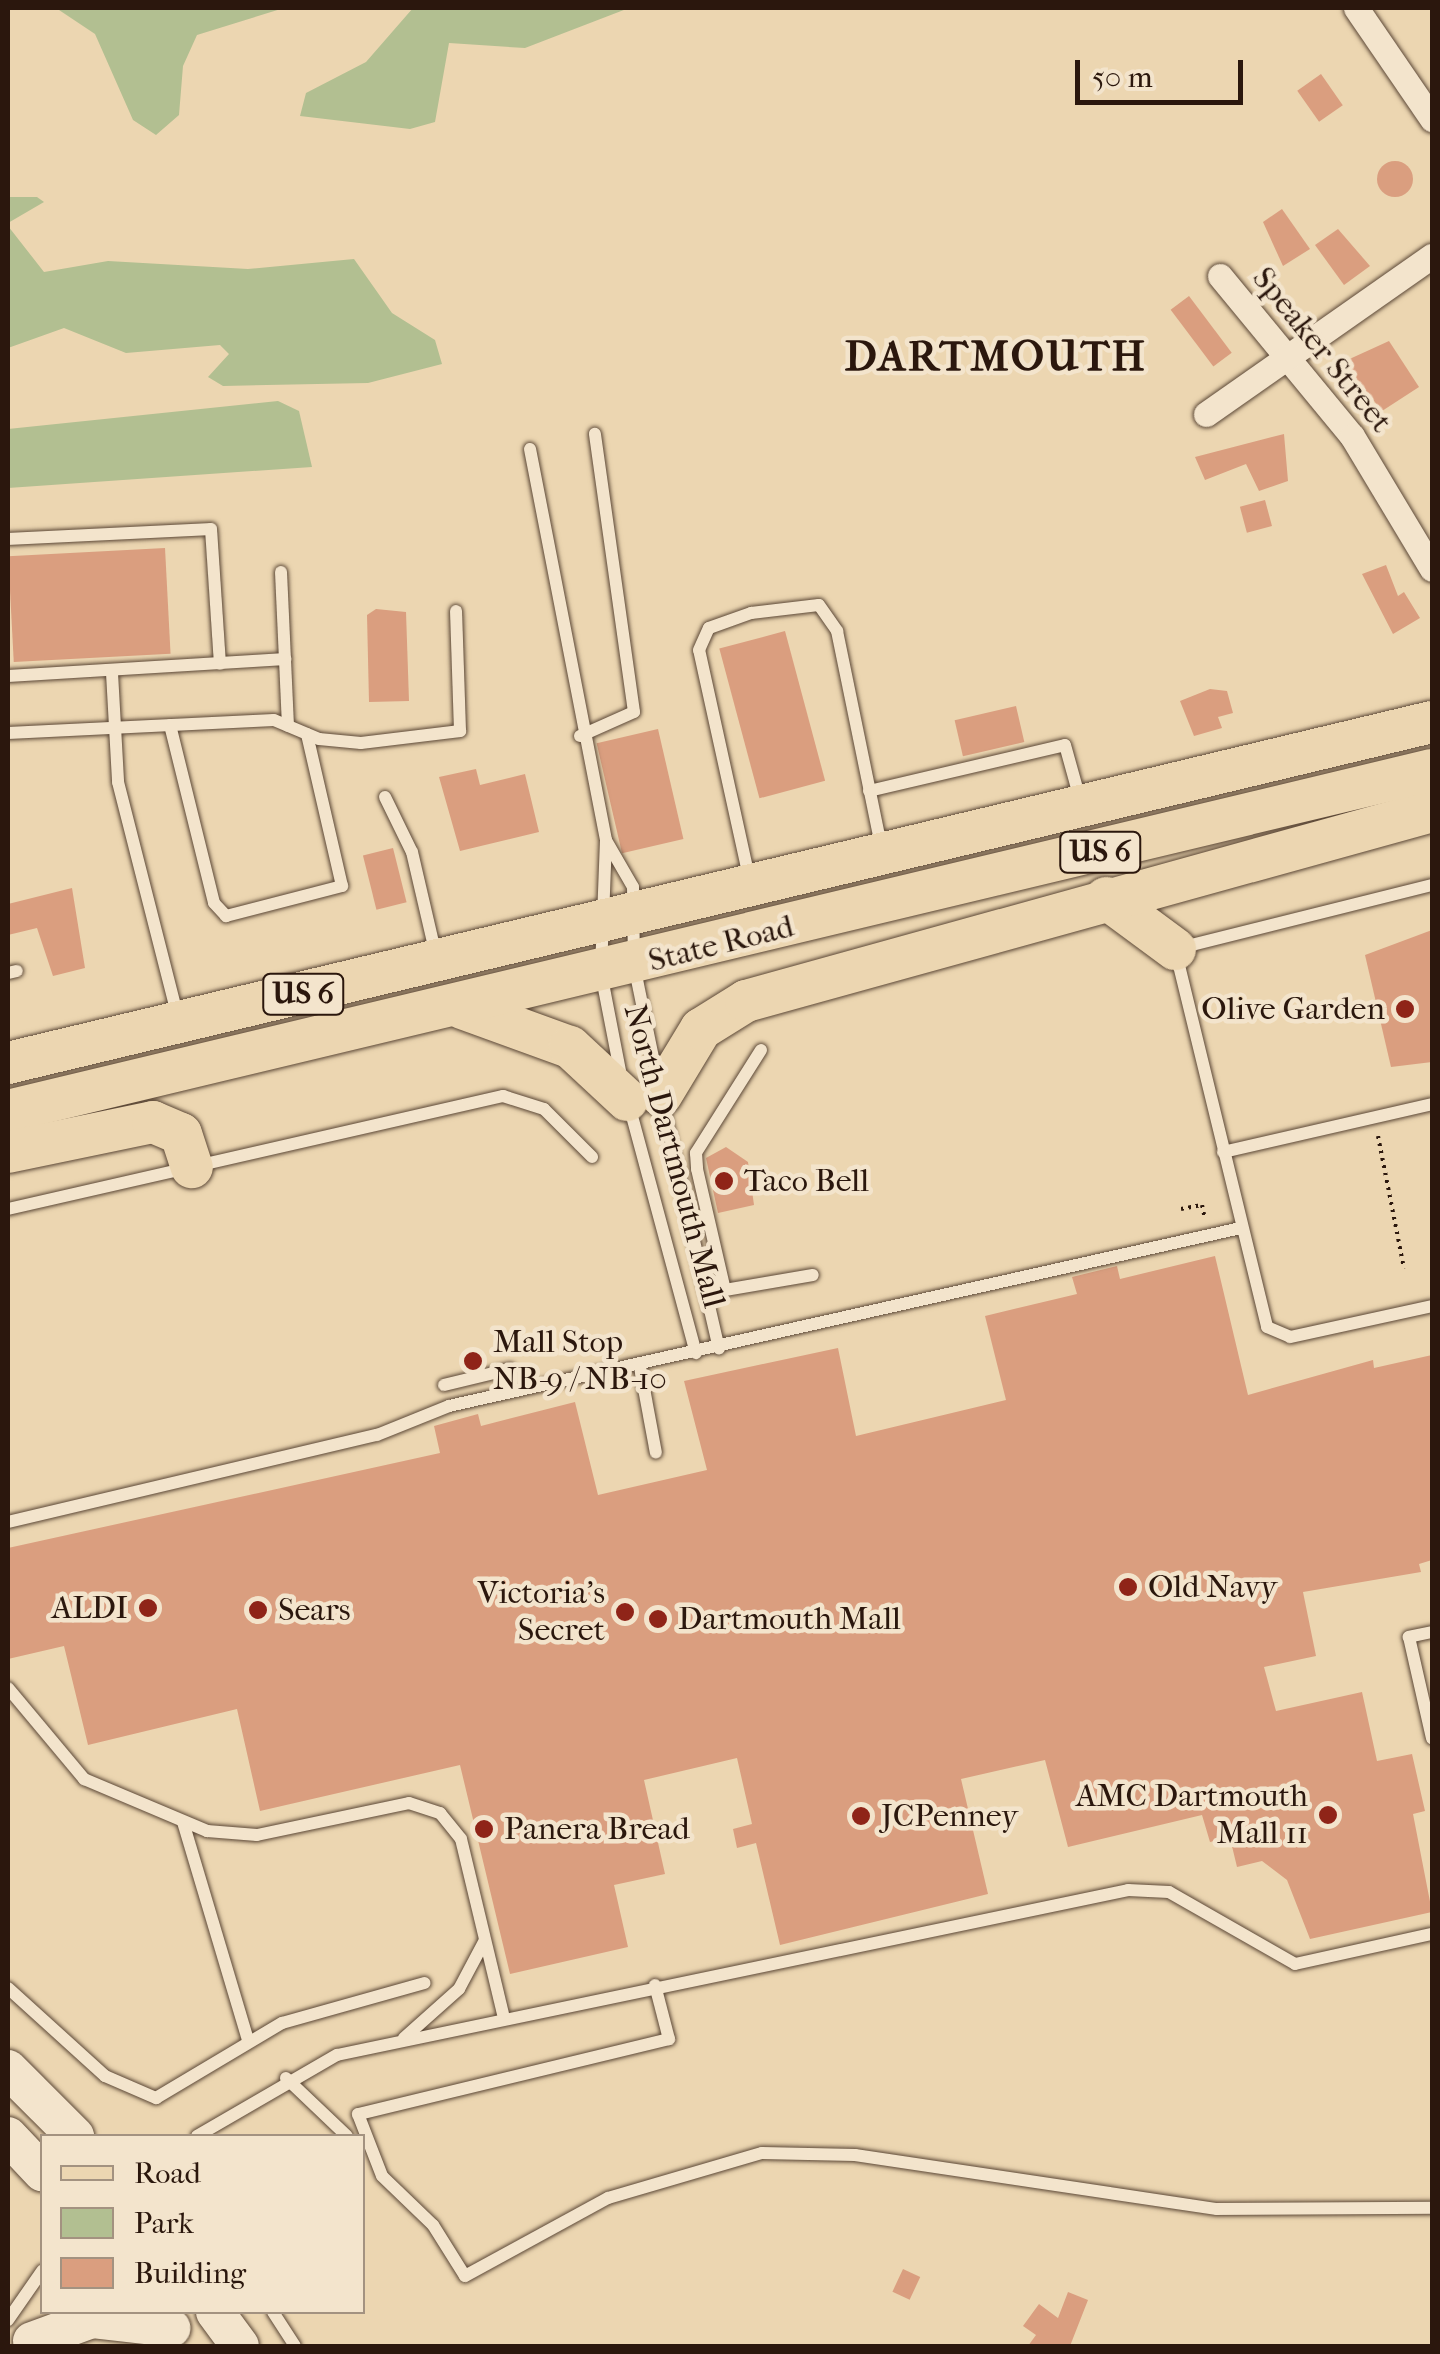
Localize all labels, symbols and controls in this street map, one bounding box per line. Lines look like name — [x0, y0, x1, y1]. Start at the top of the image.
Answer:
scale bar — [1080, 40, 1248, 102]
text: 50 m — [1092, 60, 1153, 95]
street label: Speaker Street — [1244, 260, 1400, 440]
district label: DARTMOUTH — [845, 332, 1147, 382]
road number: US 6 — [1058, 827, 1142, 877]
street label: State Road — [645, 907, 797, 981]
road number: US 6 — [260, 969, 346, 1019]
place label: Olive Garden — [1201, 990, 1385, 1028]
marker: Olive Garden — [1394, 998, 1416, 1020]
street label: North Dartmouth Mall — [615, 1000, 733, 1312]
place label: Taco Bell — [744, 1162, 869, 1200]
marker: Taco Bell — [713, 1170, 735, 1192]
place label: Mall Stop NB-9 / NB-10 — [493, 1324, 667, 1399]
marker: Mall Stop NB-9 / NB-10 — [462, 1350, 484, 1372]
place label: Old Navy — [1148, 1568, 1277, 1606]
place label: Victoria's Secret — [477, 1575, 605, 1650]
marker: Old Navy — [1117, 1576, 1139, 1598]
place label: ALDI — [51, 1589, 128, 1627]
place label: Sears — [278, 1591, 351, 1629]
marker: ALDI — [137, 1597, 159, 1619]
marker: Sears — [247, 1599, 269, 1621]
place label: Dartmouth Mall — [678, 1600, 901, 1638]
marker: Victoria's Secret — [614, 1601, 636, 1623]
marker: Dartmouth Mall — [647, 1608, 669, 1630]
place label: AMC Dartmouth Mall 11 — [1076, 1778, 1308, 1853]
place label: JCPenney — [881, 1797, 1018, 1835]
marker: AMC Dartmouth Mall 11 — [1317, 1804, 1339, 1826]
marker: JCPenney — [850, 1805, 872, 1827]
place label: Panera Bread — [504, 1810, 690, 1848]
marker: Panera Bread — [473, 1818, 495, 1840]
legend — [40, 2134, 365, 2314]
text: Road — [134, 2156, 201, 2191]
text: Park — [134, 2206, 194, 2241]
text: Building — [134, 2256, 246, 2291]

